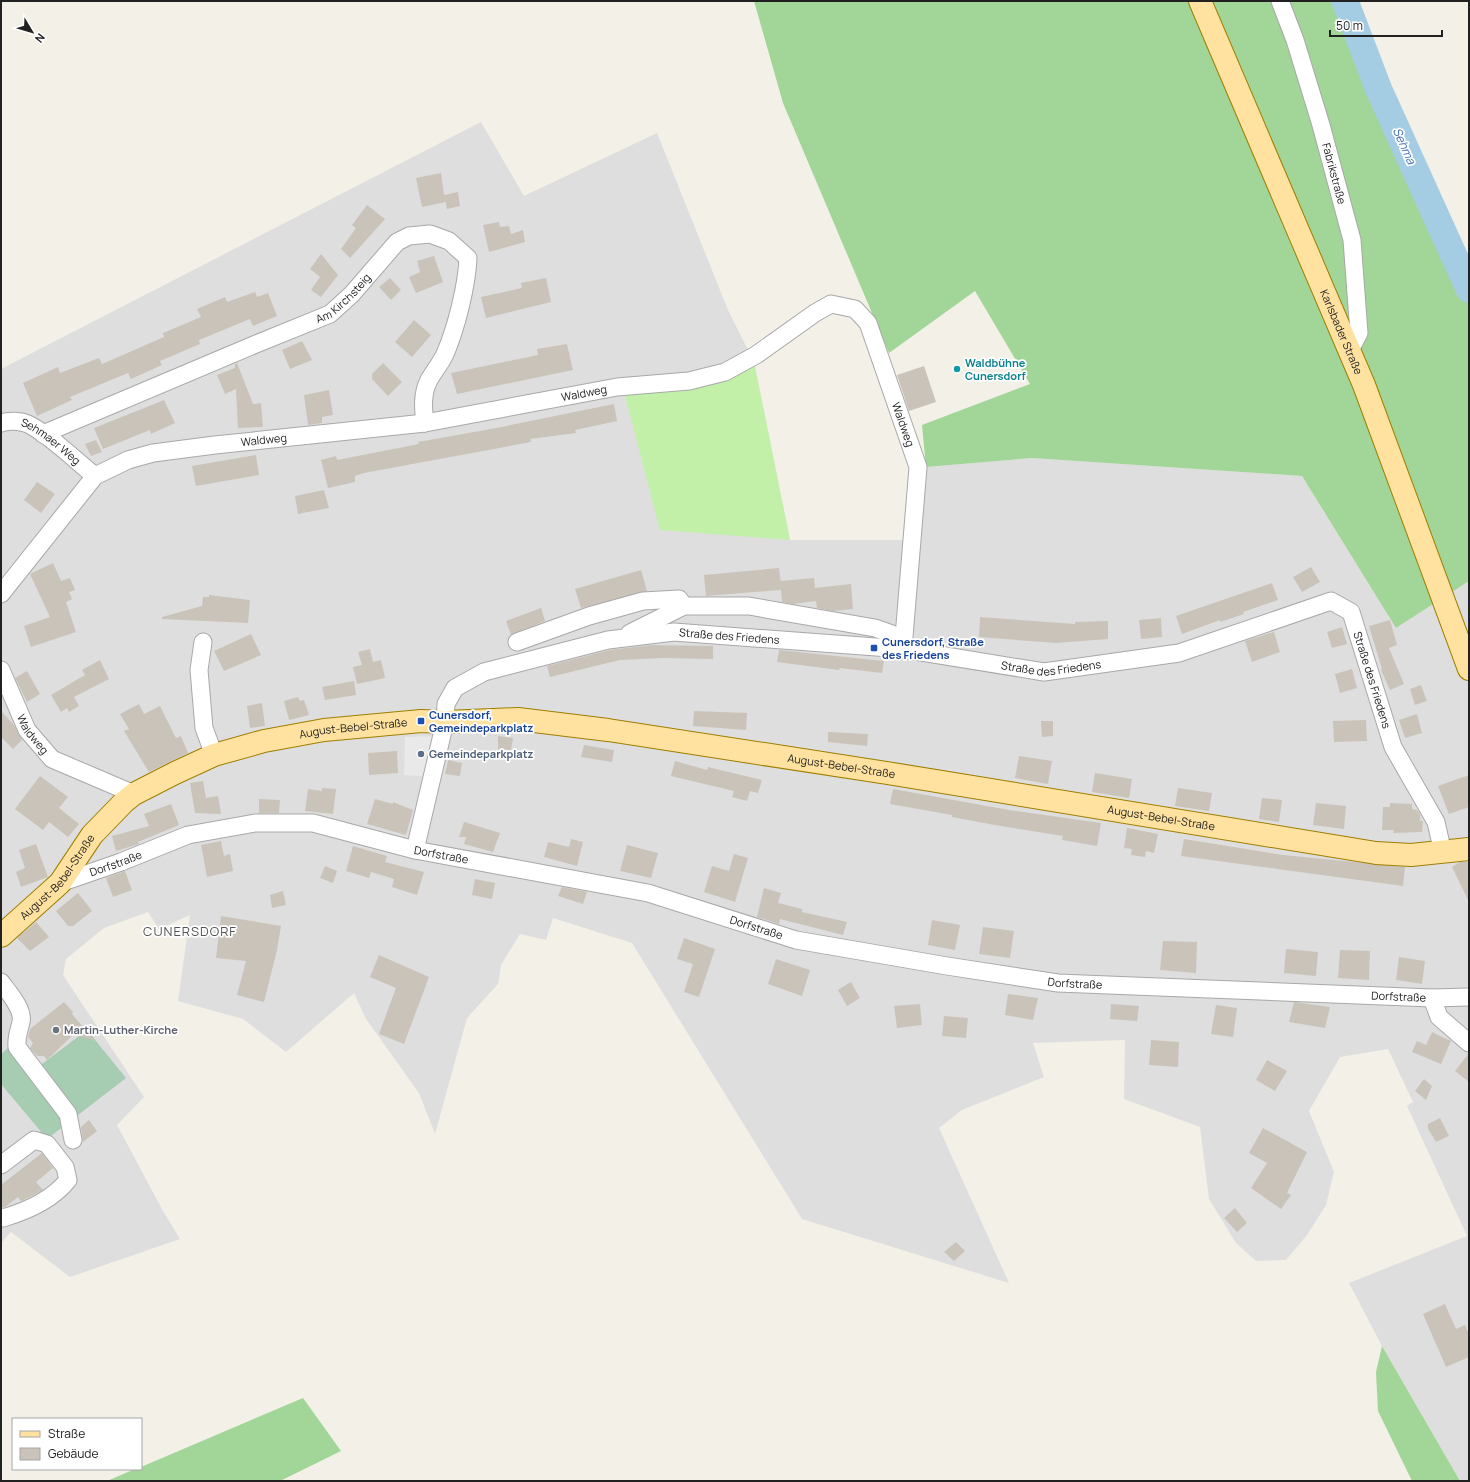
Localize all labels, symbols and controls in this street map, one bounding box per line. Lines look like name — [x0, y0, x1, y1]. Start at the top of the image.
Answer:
north arrow — [12, 12, 52, 52]
scale bar — [1330, 12, 1442, 38]
text: 50 m — [1336, 17, 1363, 34]
text: N — [32, 31, 49, 46]
water label: Sehma — [1389, 125, 1421, 168]
street label: Fabrikstraße — [1319, 141, 1350, 206]
street label: Am Kirchsteig — [313, 270, 374, 326]
street label: Karlsbader Straße — [1317, 287, 1367, 377]
place label: Waldbühne Cunersdorf — [965, 355, 1027, 383]
marker: Waldbühne Cunersdorf — [952, 364, 962, 374]
street label: Waldweg — [560, 381, 608, 404]
street label: Waldweg — [889, 400, 918, 449]
street label: Sehmaer Weg — [20, 414, 84, 468]
street label: Waldweg — [240, 430, 287, 449]
street label: Straße des Friedens — [678, 624, 780, 647]
street label: Straße des Friedens — [1350, 629, 1395, 730]
place label: Cunersdorf, Straße des Friedens — [882, 634, 984, 662]
marker: Cunersdorf, Straße des Friedens — [869, 643, 879, 653]
street label: Straße des Friedens — [1000, 656, 1102, 679]
place label: Cunersdorf, Gemeindeparkplatz — [429, 707, 533, 735]
street label: Waldweg — [14, 712, 52, 757]
street label: August-Bebel-Straße — [298, 714, 409, 741]
marker: Cunersdorf, Gemeindeparkplatz — [416, 716, 426, 726]
place label: Gemeindeparkplatz — [429, 746, 533, 761]
marker: Gemeindeparkplatz — [416, 749, 426, 759]
street label: August-Bebel-Straße — [787, 750, 897, 781]
street label: August-Bebel-Straße — [1106, 801, 1217, 834]
street label: August-Bebel-Straße — [16, 831, 98, 923]
street label: Dorfstraße — [413, 842, 470, 867]
street label: Dorfstraße — [87, 846, 144, 879]
street label: Dorfstraße — [728, 911, 786, 943]
district label: CUNERSDORF — [143, 922, 237, 940]
street label: Dorfstraße — [1047, 974, 1103, 992]
street label: Dorfstraße — [1371, 988, 1427, 1005]
place label: Martin-Luther-Kirche — [64, 1022, 178, 1037]
marker: Martin-Luther-Kirche — [51, 1025, 61, 1035]
legend — [12, 1418, 142, 1470]
text: Straße — [48, 1425, 85, 1442]
text: Gebäude — [48, 1445, 99, 1462]

